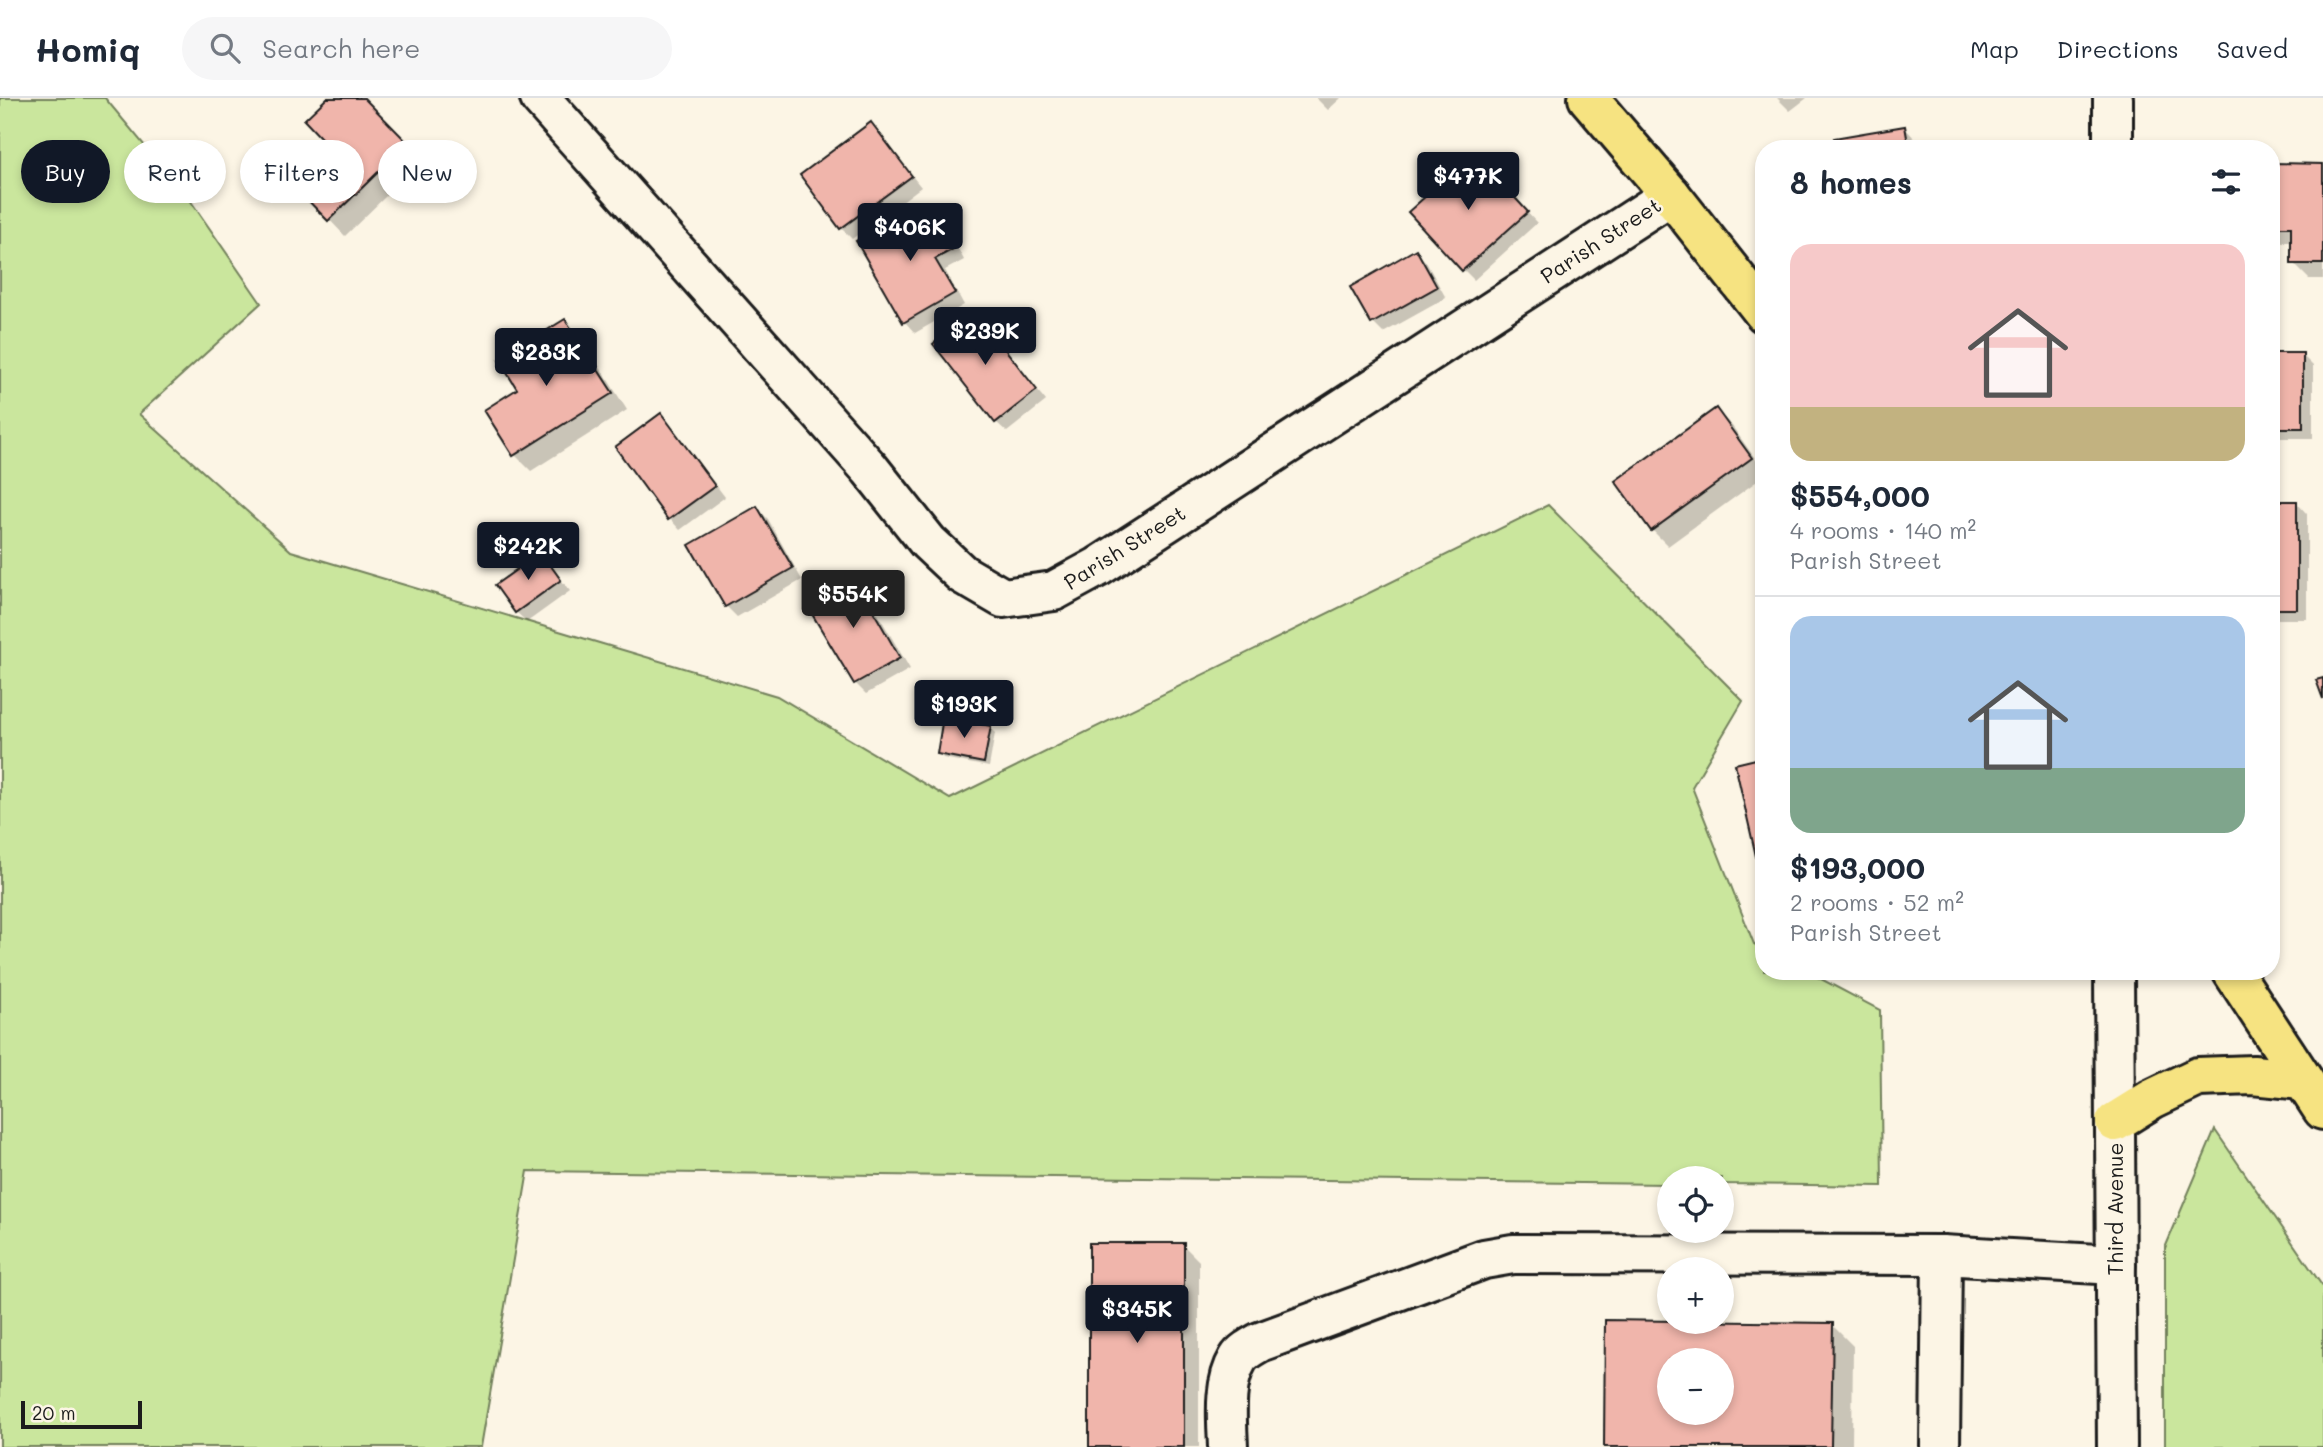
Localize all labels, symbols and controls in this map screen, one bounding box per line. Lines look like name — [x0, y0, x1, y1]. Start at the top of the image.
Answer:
search box — [182, 17, 672, 80]
text: Homiq — [35, 27, 140, 70]
icon: search — [206, 29, 244, 67]
text: Search here — [262, 31, 420, 65]
text: Map — [1970, 33, 2019, 64]
text: Directions — [2057, 33, 2179, 64]
text: Saved — [2217, 33, 2288, 64]
chip: Buy — [21, 140, 110, 203]
chip: Rent — [124, 140, 226, 203]
chip: Filters — [240, 140, 364, 203]
chip: New — [378, 140, 477, 203]
pin: $477K — [1419, 152, 1517, 212]
text: $477K — [1433, 160, 1503, 190]
text: 8 homes — [1790, 162, 1912, 202]
icon: filters — [2207, 163, 2245, 201]
street label: Parish Street — [1535, 191, 1666, 289]
pin: $406K — [861, 204, 959, 263]
text: $406K — [874, 211, 946, 241]
icon: home — [1955, 290, 2081, 416]
pin: $239K — [936, 308, 1034, 367]
text: $239K — [950, 315, 1020, 345]
pin: $283K — [497, 328, 595, 388]
text: $283K — [511, 336, 581, 366]
text: $554,000 — [1790, 475, 1930, 515]
street label: Parish Street — [1058, 499, 1190, 595]
text: 4 rooms · 140 m² — [1790, 515, 1976, 545]
pin: $242K — [479, 522, 577, 582]
text: $242K — [493, 530, 563, 560]
text: Parish Street — [1790, 545, 1942, 575]
pin: $554K — [804, 570, 902, 630]
text: $554K — [818, 578, 888, 608]
icon: home — [1955, 662, 2081, 788]
pin: $193K — [915, 680, 1013, 740]
text: $193K — [930, 688, 998, 718]
text: $193,000 — [1790, 847, 1925, 887]
text: 2 rooms · 52 m² — [1790, 887, 1964, 917]
text: Parish Street — [1790, 917, 1942, 947]
street label: Third Avenue — [2101, 1142, 2128, 1276]
map controls — [1657, 1166, 1734, 1425]
button: locate — [1657, 1166, 1734, 1243]
button: + — [1657, 1257, 1734, 1334]
pin: $345K — [1088, 1286, 1186, 1345]
text: $345K — [1101, 1293, 1173, 1323]
button: − — [1657, 1348, 1734, 1425]
scale bar — [21, 1398, 142, 1430]
text: 20 m — [32, 1400, 76, 1425]

